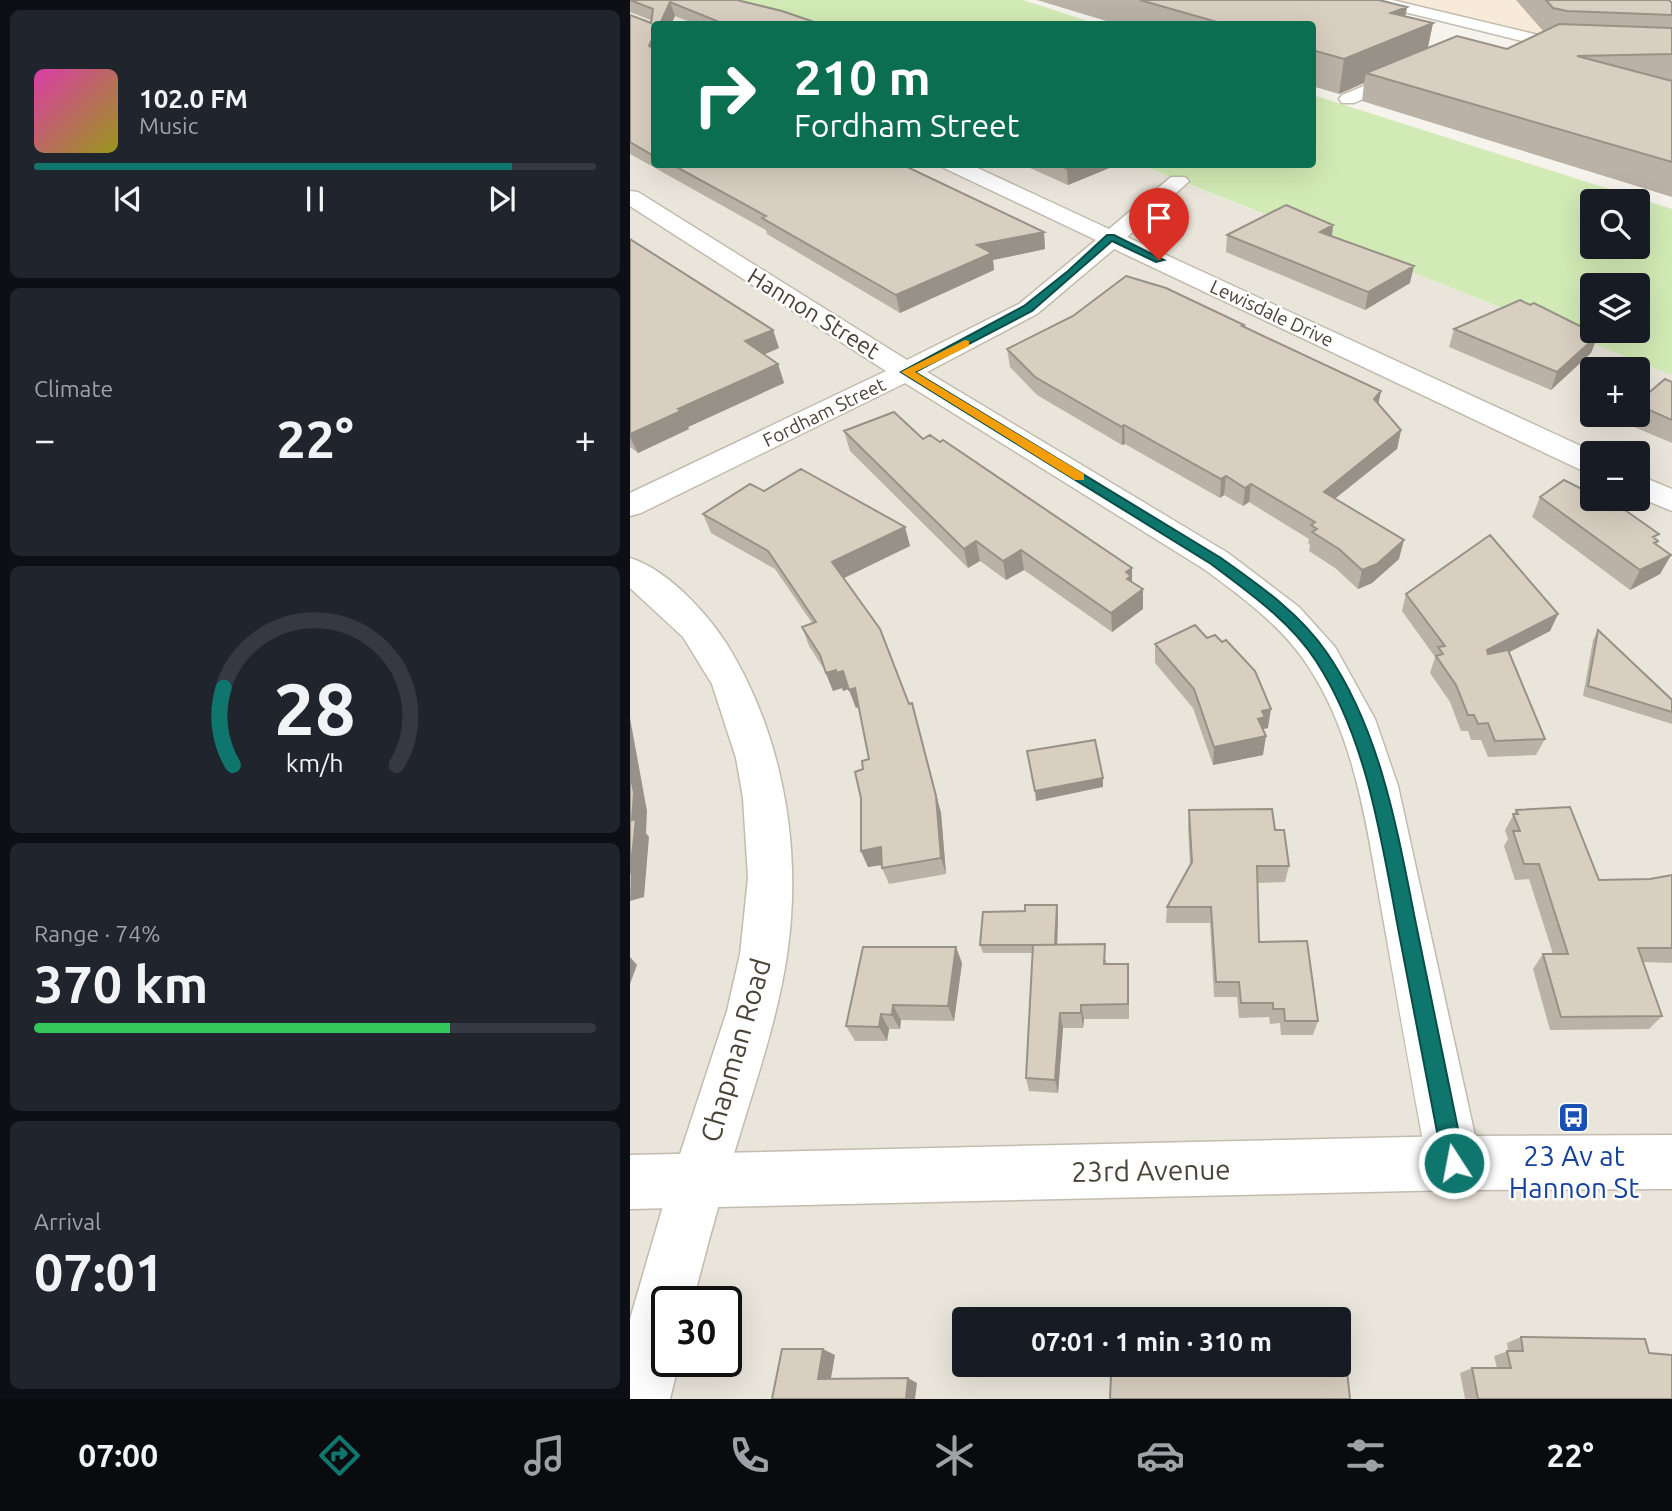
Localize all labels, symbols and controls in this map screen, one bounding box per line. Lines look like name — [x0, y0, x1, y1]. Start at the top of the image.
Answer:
icon: right — [679, 49, 770, 140]
text: 210 m — [794, 49, 931, 104]
text: 102.0 FM — [139, 84, 248, 113]
text: Fordham Street — [794, 107, 1019, 143]
text: Music — [139, 113, 198, 138]
icon: previous — [109, 180, 147, 218]
icon: pause — [296, 180, 334, 218]
icon: next — [483, 180, 521, 218]
pin — [1129, 188, 1189, 260]
map controls — [1580, 189, 1650, 511]
button: search — [1580, 189, 1650, 259]
icon: arrive — [1140, 199, 1178, 237]
street label: Hannon Street — [744, 263, 884, 363]
button: layers — [1580, 273, 1650, 343]
street label: Lewisdale Drive — [1207, 275, 1337, 351]
button: + — [1580, 357, 1650, 427]
street label: Fordham Street — [759, 373, 889, 451]
text: Climate — [34, 376, 113, 401]
text: 22° — [276, 410, 354, 468]
text: − — [34, 418, 55, 460]
text: + — [575, 418, 596, 460]
button: − — [1580, 441, 1650, 511]
text: 28 — [274, 668, 356, 750]
text: km/h — [286, 749, 344, 777]
text: Range · 74% — [34, 921, 161, 946]
text: 370 km — [34, 955, 208, 1013]
street label: Chapman Road — [694, 955, 776, 1145]
bus stop icon: 23 Av at Hannon St — [1557, 1101, 1591, 1135]
position arrow — [1417, 1126, 1491, 1200]
place label: 23 Av at Hannon St — [1509, 1140, 1639, 1203]
street label: 23rd Avenue — [1071, 1153, 1231, 1187]
text: Arrival — [34, 1209, 101, 1234]
text: 07:01 — [34, 1243, 164, 1301]
speed limit sign: 30 — [651, 1286, 742, 1377]
text: 07:01 · 1 min · 310 m — [1031, 1327, 1272, 1356]
icon: directions — [315, 1431, 364, 1480]
icon: music — [520, 1431, 569, 1480]
icon: phone — [725, 1431, 774, 1480]
icon: climate — [930, 1431, 979, 1480]
icon: car — [1136, 1431, 1185, 1480]
icon: filters — [1341, 1431, 1390, 1480]
text: 07:00 — [78, 1437, 158, 1473]
text: 22° — [1546, 1437, 1594, 1473]

